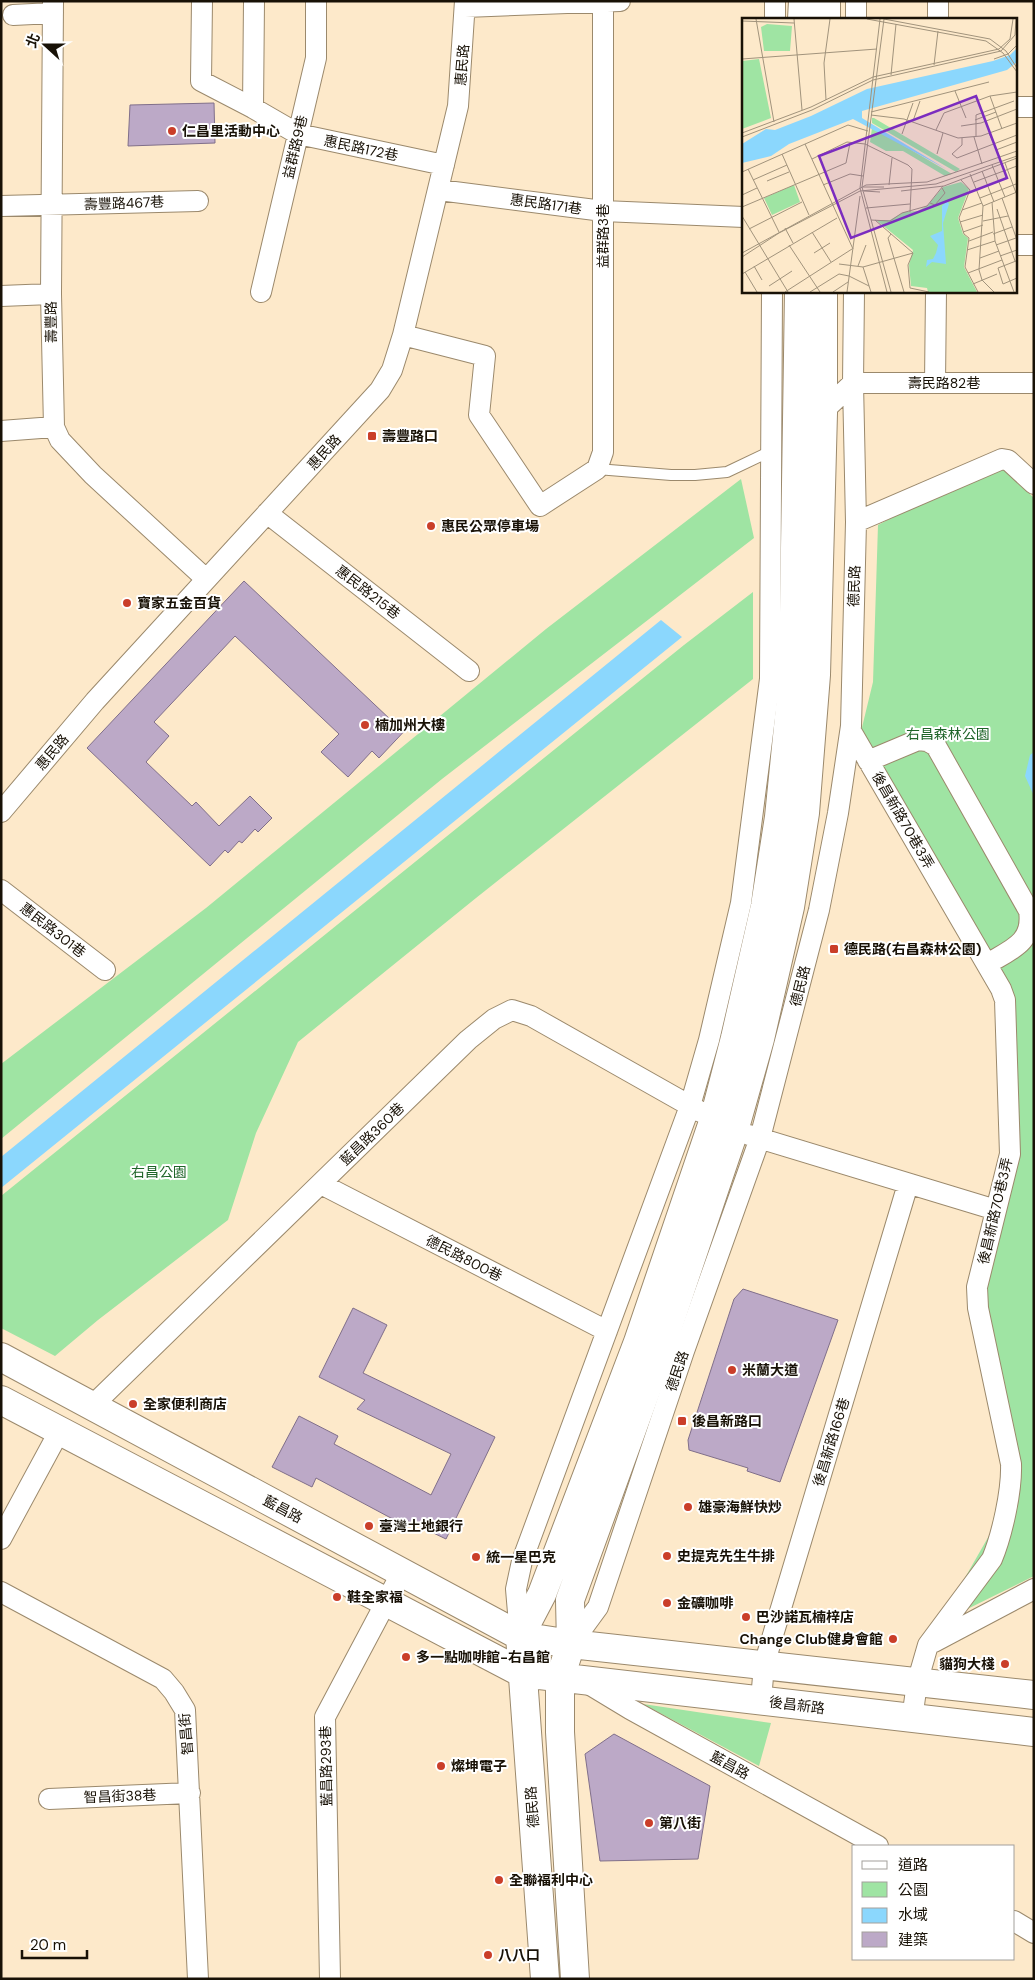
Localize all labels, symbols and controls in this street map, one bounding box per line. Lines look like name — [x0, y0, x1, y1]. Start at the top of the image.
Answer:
inset map — [742, 18, 1018, 292]
north arrow — [20, 20, 70, 70]
text: 北 — [22, 31, 44, 50]
street label: 惠民路 — [451, 43, 473, 87]
street label: 益群路9巷 — [279, 113, 311, 181]
place label: 仁昌里活動中心 — [182, 122, 280, 140]
marker: 仁昌里活動中心 — [166, 125, 178, 137]
street label: 惠民路172巷 — [322, 131, 400, 165]
street label: 惠民路171巷 — [509, 190, 583, 218]
street label: 壽豐路467巷 — [84, 193, 164, 213]
street label: 益群路3巷 — [594, 204, 612, 268]
street label: 壽豐路 — [42, 301, 60, 343]
street label: 壽民路82巷 — [908, 374, 980, 392]
place label: 壽豐路口 — [382, 427, 438, 445]
street label: 惠民路 — [303, 430, 345, 474]
marker: 壽豐路口 — [366, 430, 378, 442]
place label: 惠民公眾停車場 — [441, 517, 539, 535]
marker: 惠民公眾停車場 — [425, 520, 437, 532]
street label: 惠民路215巷 — [332, 561, 404, 623]
street label: 德民路 — [844, 565, 864, 607]
place label: 寶家五金百貨 — [137, 594, 221, 612]
marker: 寶家五金百貨 — [121, 597, 133, 609]
place label: 楠加州大樓 — [375, 716, 445, 734]
marker: 楠加州大樓 — [359, 719, 371, 731]
park label: 右昌森林公園 — [906, 725, 990, 743]
street label: 惠民路 — [31, 730, 73, 774]
street label: 後昌新路70巷3弄 — [868, 768, 938, 872]
street label: 惠民路301巷 — [17, 899, 89, 961]
place label: 德民路(右昌森林公園) — [844, 940, 982, 958]
marker: 德民路(右昌森林公園) — [828, 943, 840, 955]
street label: 德民路 — [786, 963, 814, 1009]
street label: 藍昌路360巷 — [336, 1099, 408, 1169]
street label: 後昌新路70巷3弄 — [974, 1156, 1016, 1266]
park label: 右昌公園 — [131, 1163, 187, 1181]
street label: 德民路800巷 — [423, 1231, 505, 1285]
street label: 德民路 — [662, 1348, 692, 1394]
place label: 米蘭大道 — [742, 1361, 799, 1379]
marker: 米蘭大道 — [726, 1364, 738, 1376]
place label: 全家便利商店 — [143, 1395, 227, 1413]
street label: 後昌新路166巷 — [809, 1395, 853, 1489]
marker: 全家便利商店 — [127, 1398, 139, 1410]
place label: 後昌新路口 — [692, 1412, 762, 1430]
marker: 後昌新路口 — [676, 1415, 688, 1427]
street label: 藍昌路 — [260, 1491, 306, 1527]
place label: 雄豪海鮮快炒 — [698, 1498, 782, 1516]
marker: 雄豪海鮮快炒 — [682, 1501, 694, 1513]
place label: 臺灣土地銀行 — [379, 1517, 463, 1535]
marker: 臺灣土地銀行 — [363, 1520, 375, 1532]
place label: 史提克先生牛排 — [677, 1547, 775, 1565]
place label: 統一星巴克 — [486, 1548, 556, 1566]
marker: 史提克先生牛排 — [661, 1550, 673, 1562]
marker: 統一星巴克 — [470, 1551, 482, 1563]
place label: 鞋全家福 — [347, 1588, 403, 1606]
marker: 鞋全家福 — [331, 1591, 343, 1603]
place label: 金礦咖啡 — [677, 1594, 734, 1612]
marker: 金礦咖啡 — [661, 1597, 673, 1609]
place label: 巴沙諾瓦楠梓店 — [756, 1608, 854, 1626]
marker: 巴沙諾瓦楠梓店 — [740, 1611, 752, 1623]
place label: Change Club健身會館 — [740, 1630, 883, 1648]
marker: Change Club健身會館 — [887, 1633, 899, 1645]
place label: 多一點咖啡館-右昌館 — [416, 1648, 550, 1666]
marker: 多一點咖啡館-右昌館 — [400, 1651, 412, 1663]
place label: 貓狗大棧 — [939, 1655, 995, 1673]
marker: 貓狗大棧 — [999, 1658, 1011, 1670]
street label: 後昌新路 — [768, 1693, 826, 1717]
street label: 智昌街 — [175, 1712, 197, 1756]
street label: 藍昌路293巷 — [316, 1725, 336, 1807]
street label: 藍昌路 — [707, 1747, 753, 1783]
place label: 燦坤電子 — [451, 1757, 507, 1775]
marker: 燦坤電子 — [435, 1760, 447, 1772]
street label: 德民路 — [522, 1785, 542, 1829]
street label: 智昌街38巷 — [83, 1786, 157, 1806]
place label: 第八街 — [659, 1814, 701, 1832]
marker: 第八街 — [643, 1817, 655, 1829]
legend — [852, 1845, 1015, 1960]
text: 道路 — [898, 1855, 928, 1875]
place label: 全聯福利中心 — [509, 1871, 593, 1889]
marker: 全聯福利中心 — [493, 1874, 505, 1886]
text: 公園 — [898, 1880, 928, 1900]
text: 水域 — [898, 1905, 928, 1925]
scale bar — [22, 1928, 88, 1960]
text: 建築 — [898, 1930, 928, 1950]
text: 20 m — [30, 1935, 66, 1955]
place label: 八八口 — [498, 1946, 540, 1964]
marker: 八八口 — [482, 1949, 494, 1961]

